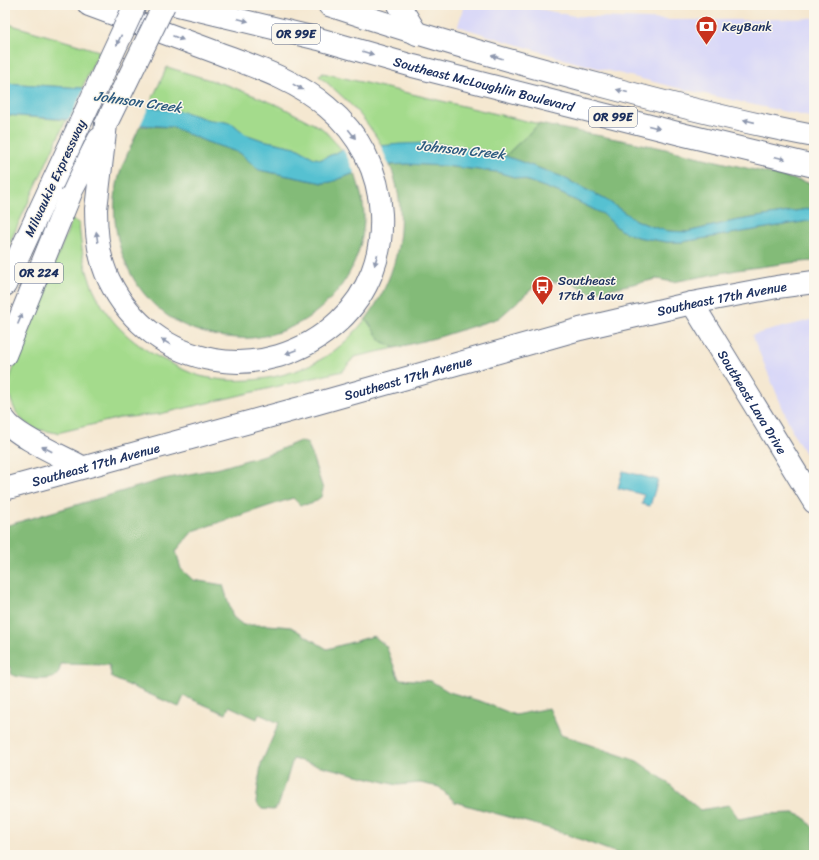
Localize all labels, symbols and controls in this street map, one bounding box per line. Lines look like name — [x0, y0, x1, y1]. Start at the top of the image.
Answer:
bank icon: KeyBank — [694, 13, 720, 46]
place label: KeyBank — [722, 15, 772, 38]
one-way arrow — [237, 18, 249, 24]
road number: OR 99E — [272, 24, 320, 44]
one-way arrow — [116, 35, 122, 46]
one-way arrow — [173, 36, 185, 42]
street label: Southeast McLoughlin Boulevard — [391, 49, 578, 118]
one-way arrow — [363, 50, 375, 56]
one-way arrow — [491, 54, 503, 60]
water label: Johnson Creek — [92, 83, 185, 121]
one-way arrow — [292, 84, 304, 91]
one-way arrow — [616, 88, 628, 94]
road number: OR 99E — [589, 107, 637, 127]
street label: Milwaukie Expressway — [18, 115, 92, 241]
one-way arrow — [742, 118, 755, 124]
one-way arrow — [648, 124, 660, 130]
one-way arrow — [348, 129, 357, 140]
water label: Johnson Creek — [416, 133, 508, 167]
one-way arrow — [774, 156, 787, 162]
one-way arrow — [94, 231, 100, 243]
one-way arrow — [373, 254, 379, 266]
road number: OR 224 — [15, 263, 63, 283]
place label: Southeast 17th & Lava — [558, 269, 624, 307]
bus stop icon: Southeast 17th & Lava — [530, 274, 556, 307]
street label: Southeast 17th Avenue — [655, 274, 788, 322]
one-way arrow — [18, 312, 24, 324]
one-way arrow — [161, 338, 171, 346]
street label: Southeast Lava Drive — [712, 345, 794, 459]
street label: Southeast 17th Avenue — [341, 349, 474, 407]
one-way arrow — [284, 350, 296, 356]
street label: Southeast 17th Avenue — [29, 436, 162, 493]
one-way arrow — [42, 445, 53, 452]

